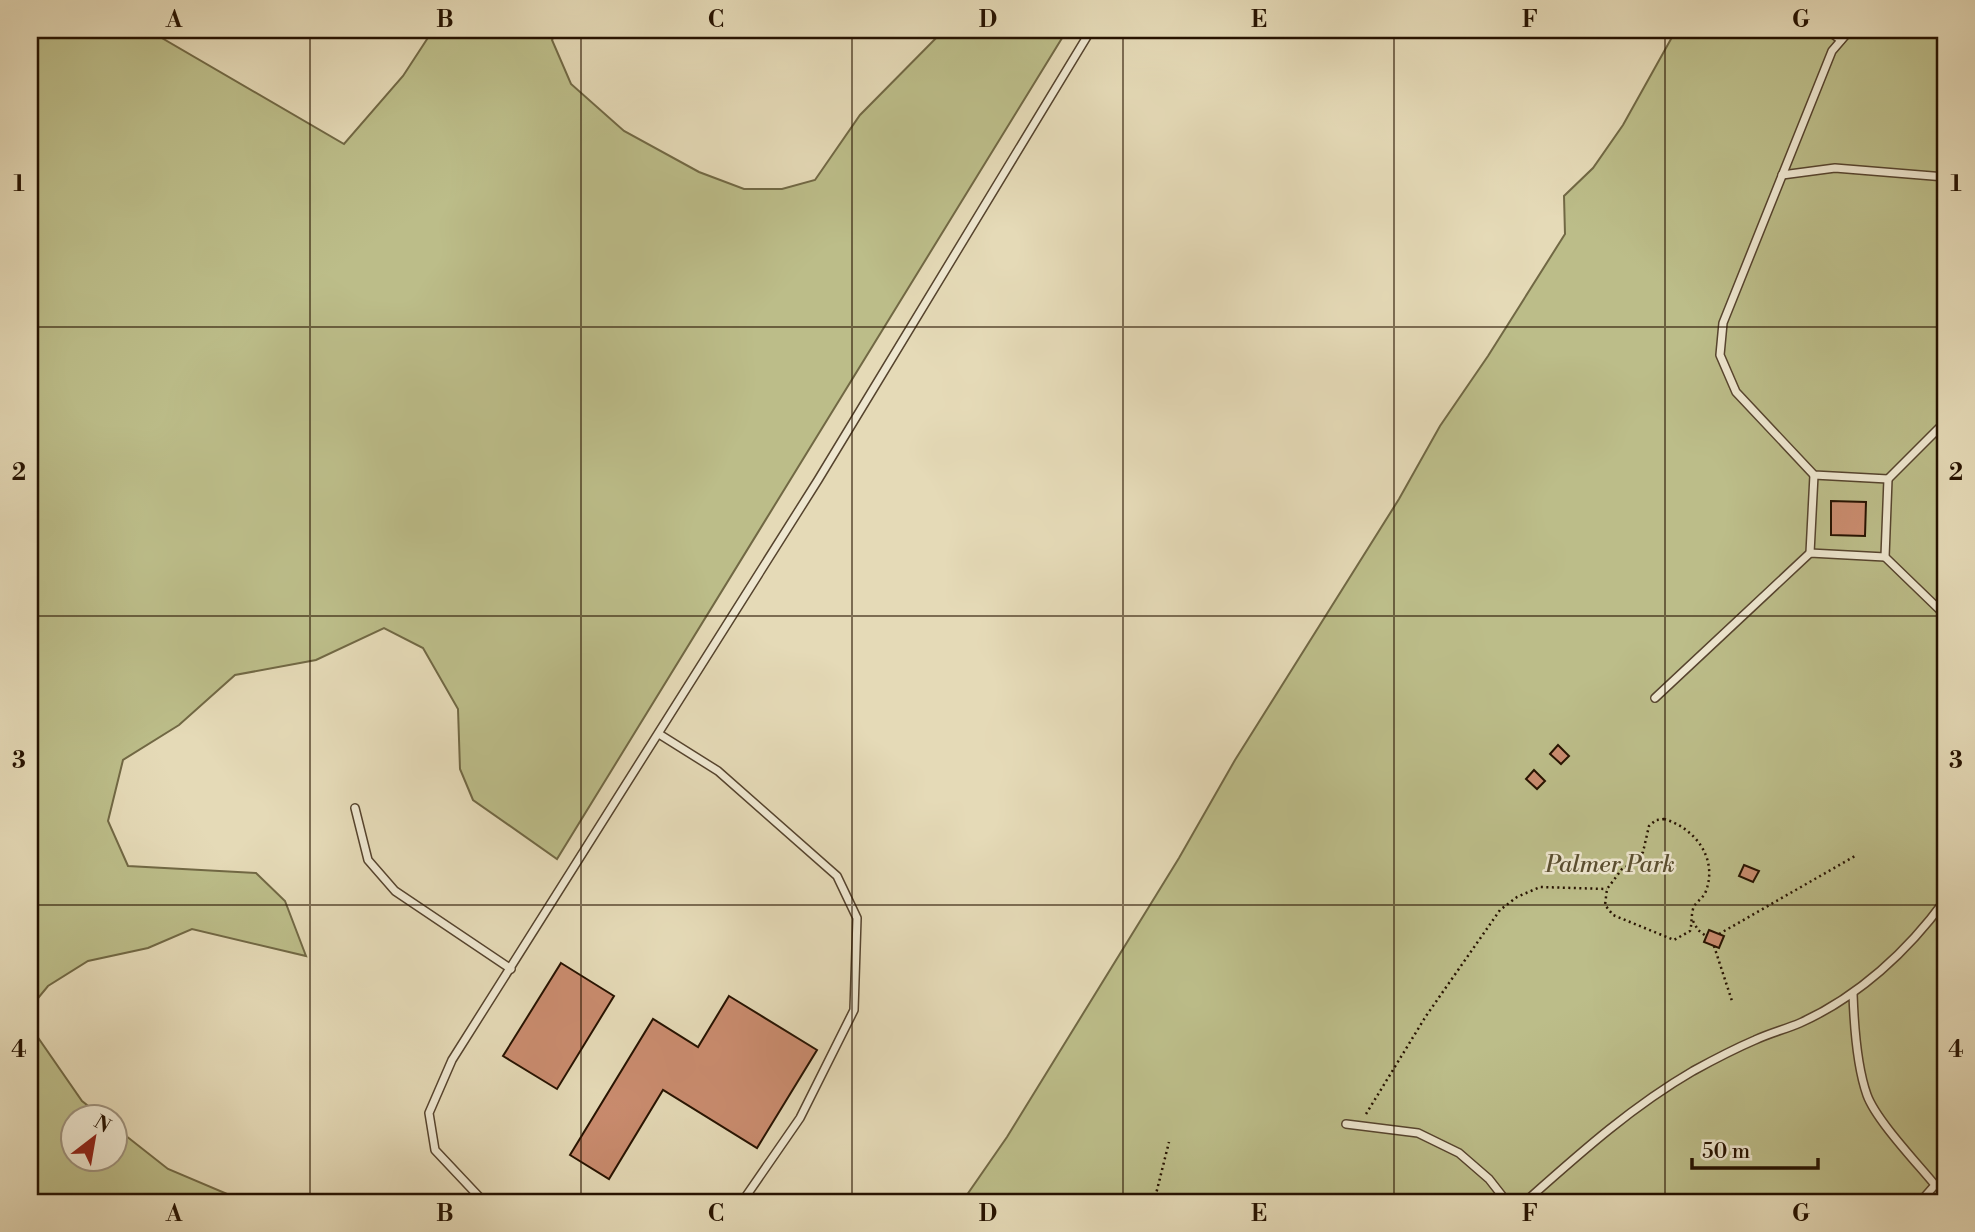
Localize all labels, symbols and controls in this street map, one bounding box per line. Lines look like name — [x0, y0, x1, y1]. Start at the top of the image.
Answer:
text: A — [165, 6, 183, 34]
text: B — [436, 6, 454, 34]
text: C — [708, 6, 724, 34]
text: D — [979, 6, 997, 34]
text: E — [1251, 6, 1267, 34]
text: F — [1522, 6, 1538, 34]
text: G — [1792, 6, 1810, 34]
text: 1 — [13, 170, 25, 198]
text: 1 — [1950, 170, 1962, 198]
text: 2 — [12, 459, 26, 487]
text: 2 — [1949, 459, 1963, 487]
text: 3 — [12, 747, 26, 775]
text: 3 — [1949, 747, 1963, 775]
park label: Palmer Park — [1544, 850, 1675, 880]
text: 4 — [11, 1036, 27, 1064]
text: 4 — [1948, 1036, 1964, 1064]
north arrow — [60, 1102, 130, 1172]
text: N — [90, 1110, 115, 1138]
scale bar — [1692, 1127, 1818, 1171]
text: 50 m — [1702, 1139, 1750, 1165]
text: A — [165, 1200, 183, 1228]
text: B — [436, 1200, 454, 1228]
text: C — [708, 1200, 724, 1228]
text: D — [979, 1200, 997, 1228]
text: E — [1251, 1200, 1267, 1228]
text: F — [1522, 1200, 1538, 1228]
text: G — [1792, 1200, 1810, 1228]

